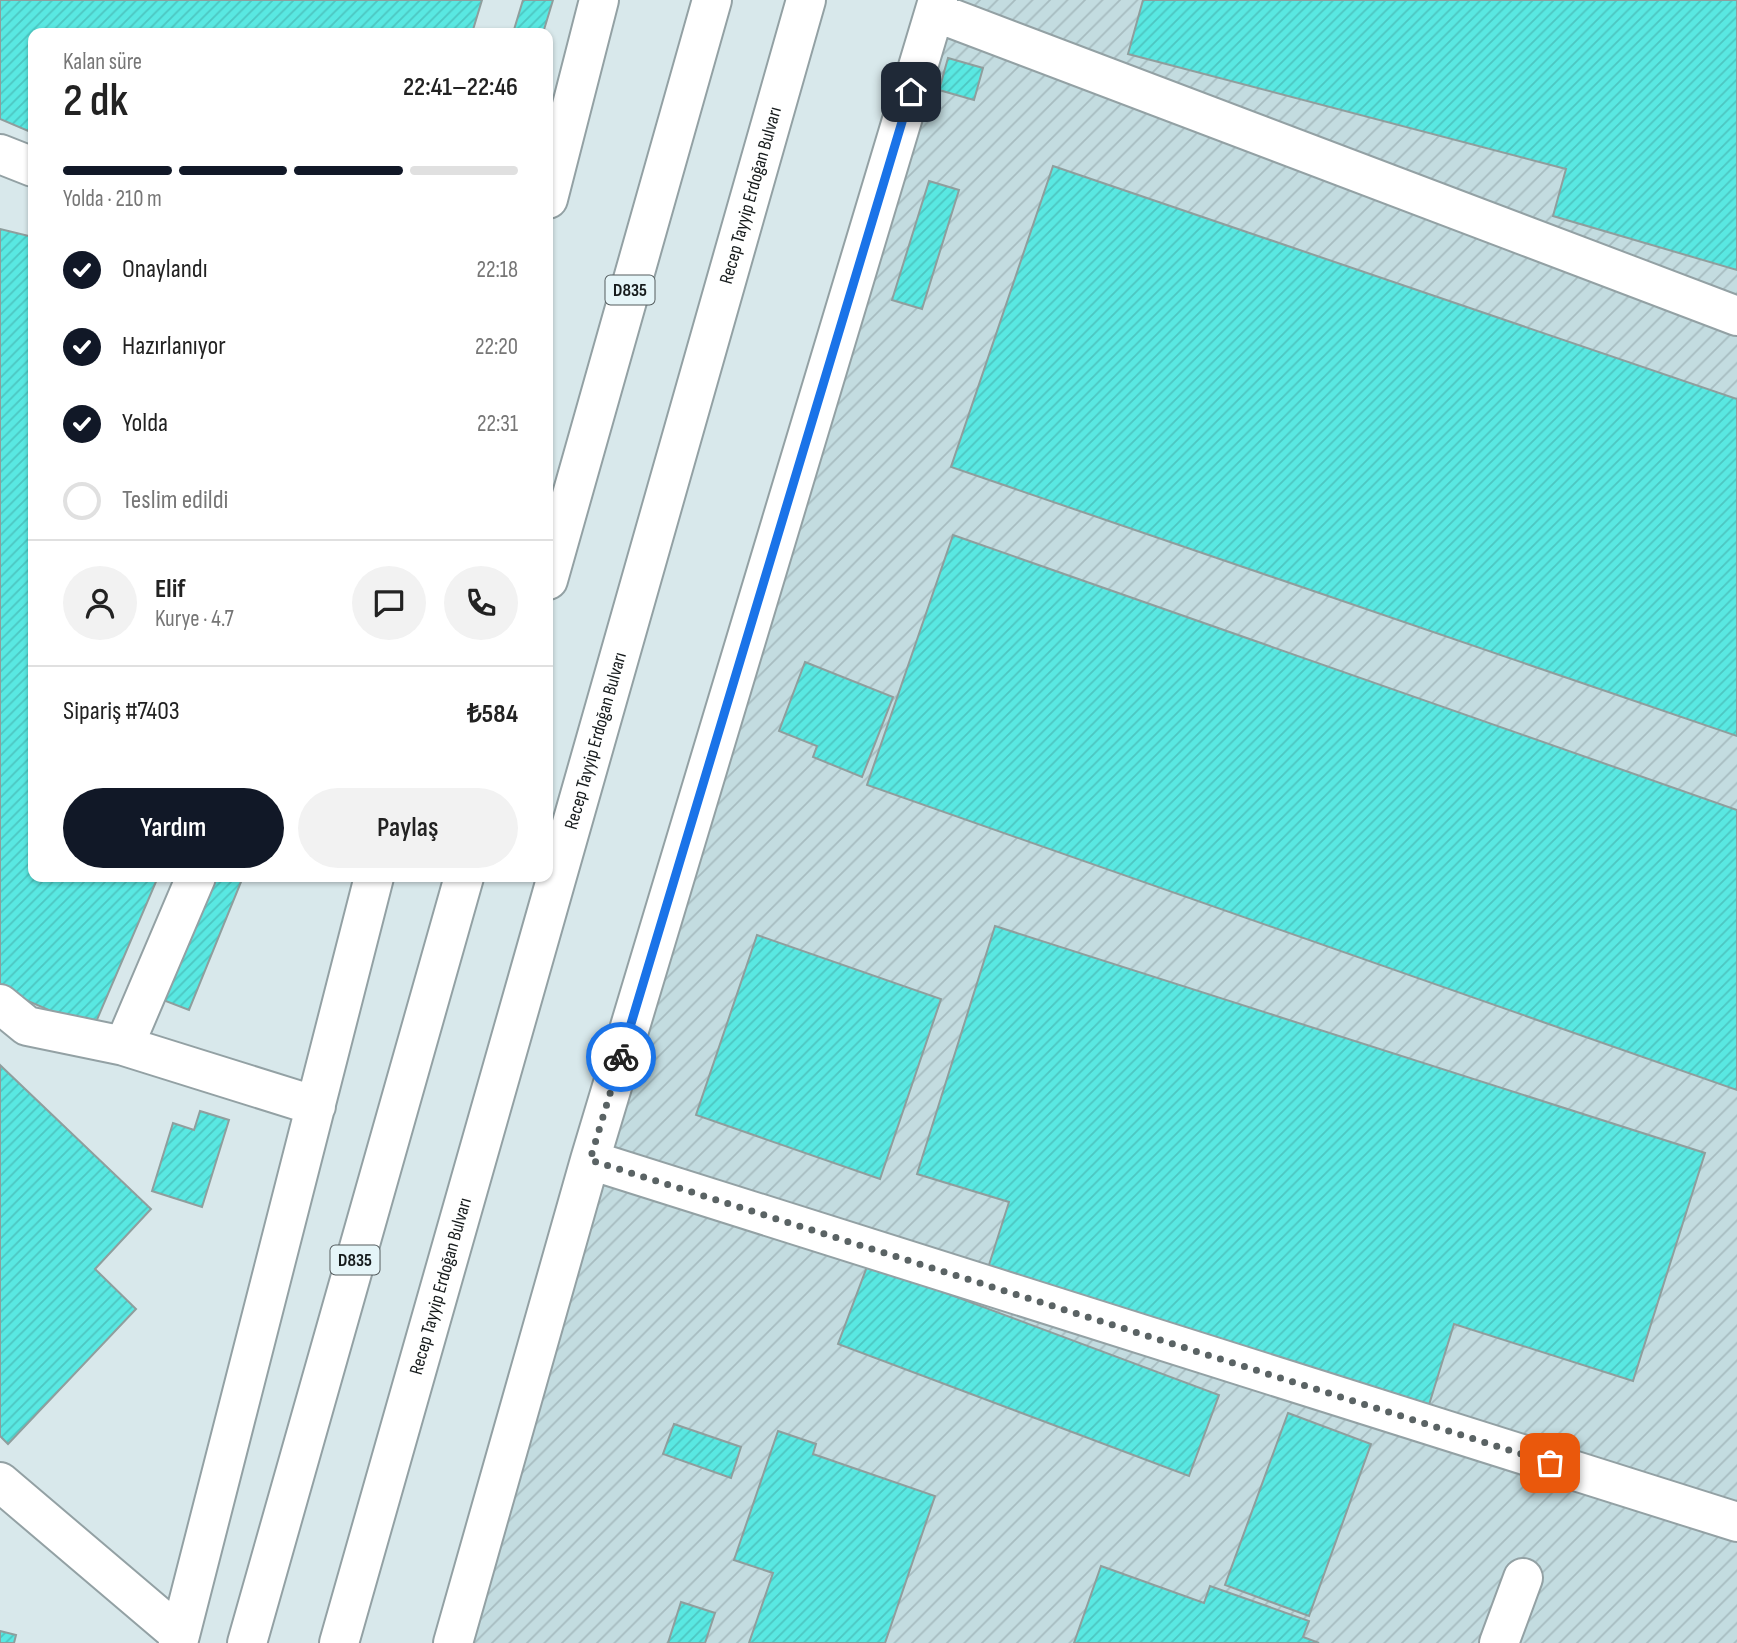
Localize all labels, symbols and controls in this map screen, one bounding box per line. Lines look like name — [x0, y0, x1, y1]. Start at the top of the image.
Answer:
text: Kalan süre — [63, 48, 142, 76]
pin — [881, 62, 941, 122]
text: 22:41–22:46 — [403, 72, 518, 103]
icon: home — [892, 73, 930, 111]
text: 2 dk — [63, 74, 128, 129]
street label: Recep Tayyip Erdoğan Bulvarı — [714, 104, 787, 287]
text: Yolda · 210 m — [63, 185, 162, 213]
icon: check — [63, 251, 101, 289]
text: Onaylandı — [122, 254, 207, 285]
text: 22:18 — [477, 256, 518, 284]
road number: D835 — [606, 276, 654, 304]
icon: check — [63, 328, 101, 366]
text: Hazırlanıyor — [122, 331, 226, 362]
text: 22:20 — [475, 333, 518, 361]
icon: check — [63, 405, 101, 443]
text: Yolda — [122, 408, 168, 439]
text: 22:31 — [477, 410, 518, 438]
text: Teslim edildi — [122, 485, 228, 516]
button: person — [63, 566, 137, 640]
button: chat — [352, 566, 426, 640]
button: phone — [444, 566, 518, 640]
text: Elif — [155, 574, 185, 605]
text: Kurye · 4.7 — [155, 605, 234, 633]
street label: Recep Tayyip Erdoğan Bulvarı — [559, 650, 632, 832]
text: Sipariş #7403 — [63, 696, 180, 727]
text: ₺584 — [467, 699, 518, 730]
button: Yardım — [63, 788, 284, 868]
button: Paylaş — [298, 788, 518, 868]
courier — [586, 1022, 656, 1092]
icon: bike — [602, 1038, 640, 1076]
street label: Recep Tayyip Erdoğan Bulvarı — [404, 1195, 477, 1377]
road number: D835 — [330, 1246, 380, 1274]
pin — [1520, 1433, 1580, 1493]
icon: bag — [1531, 1444, 1569, 1482]

